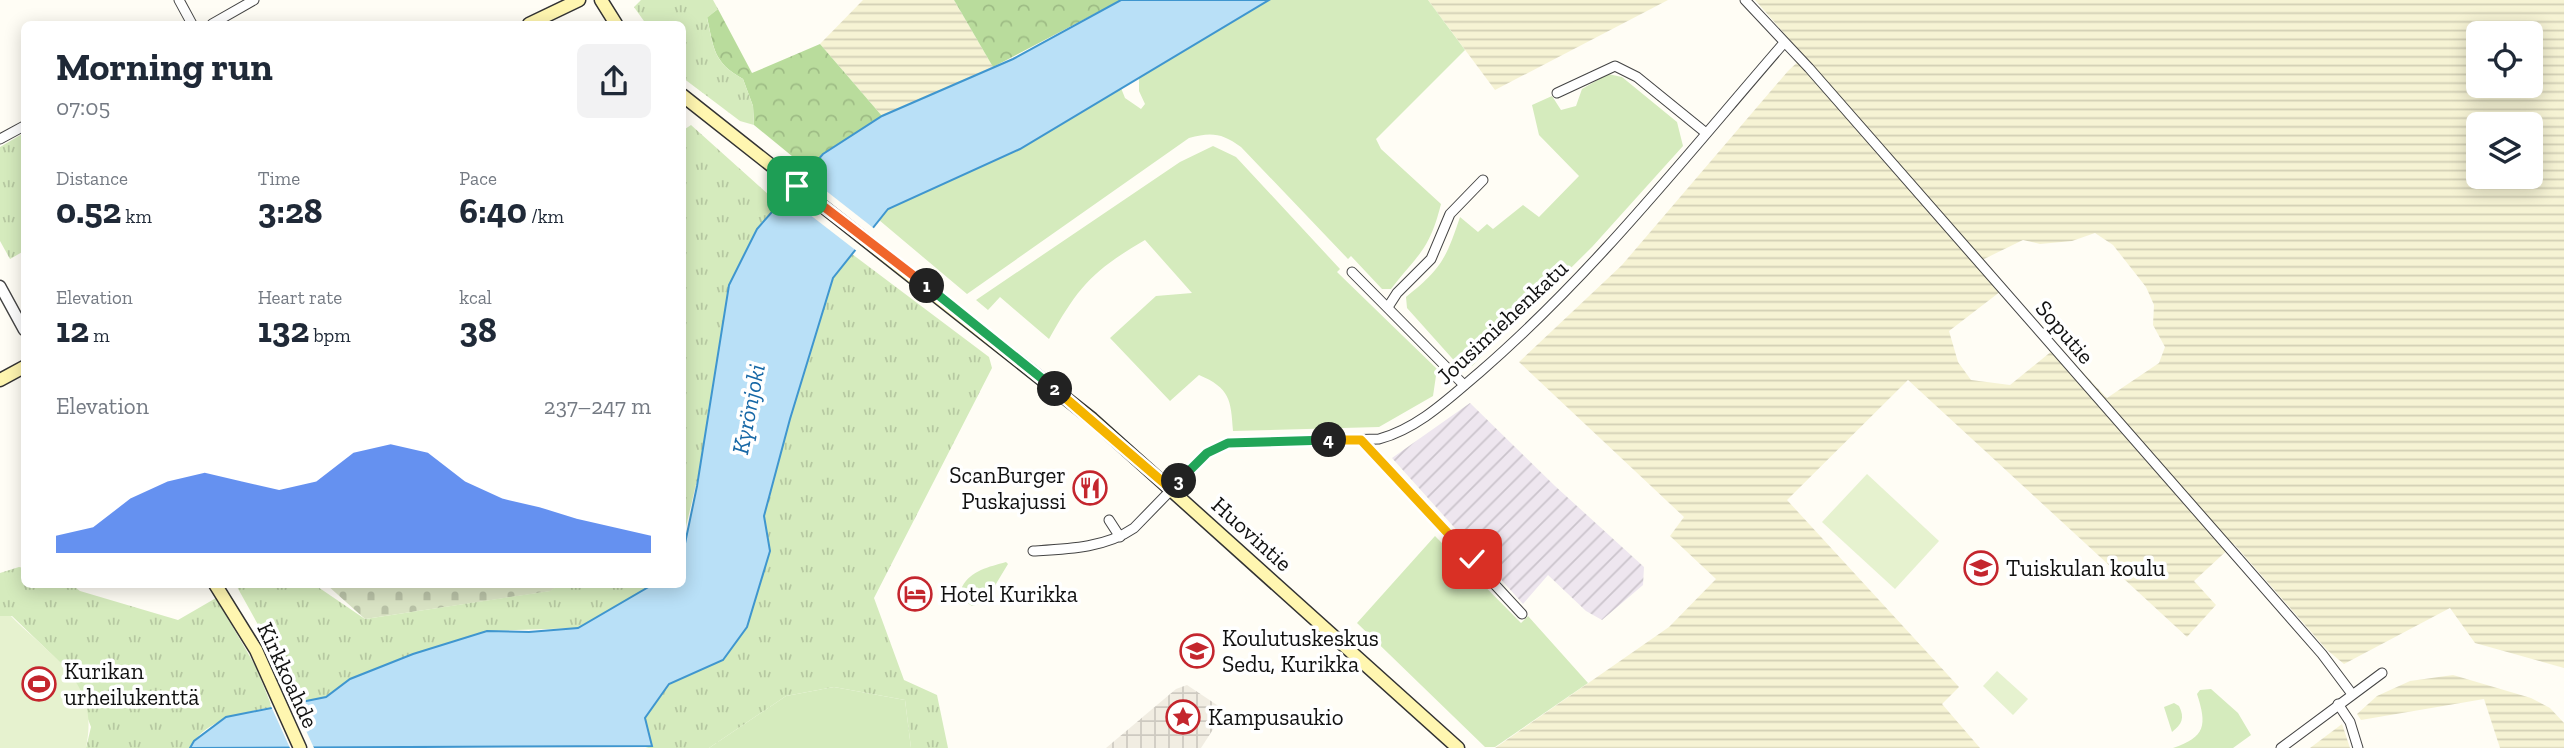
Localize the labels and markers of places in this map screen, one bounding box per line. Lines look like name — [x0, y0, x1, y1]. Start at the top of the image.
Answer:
pin — [767, 156, 827, 216]
pin: 1 — [909, 268, 944, 304]
pin: 2 — [1038, 372, 1072, 406]
pin: 4 — [1312, 422, 1346, 458]
place label: ScanBurger Puskajussi — [949, 461, 1066, 515]
pin: 3 — [1162, 463, 1196, 498]
restaurant icon: ScanBurger Puskajussi — [1071, 469, 1109, 507]
pin — [1442, 529, 1502, 589]
school or university icon: Tuiskulan koulu — [1962, 549, 2000, 587]
place label: Tuiskulan koulu — [2006, 554, 2166, 582]
hotel icon: Hotel Kurikka — [896, 575, 934, 613]
place label: Hotel Kurikka — [940, 580, 1078, 608]
place label: Koulutuskeskus Sedu, Kurikka — [1222, 624, 1379, 678]
school or university icon: Koulutuskeskus Sedu, Kurikka — [1178, 632, 1216, 670]
place label: Kurikan urheilukenttä — [64, 657, 199, 711]
sports icon: Kurikan urheilukenttä — [20, 665, 58, 703]
place icon: Kampusaukio — [1164, 698, 1202, 736]
place label: Kampusaukio — [1208, 703, 1344, 731]

